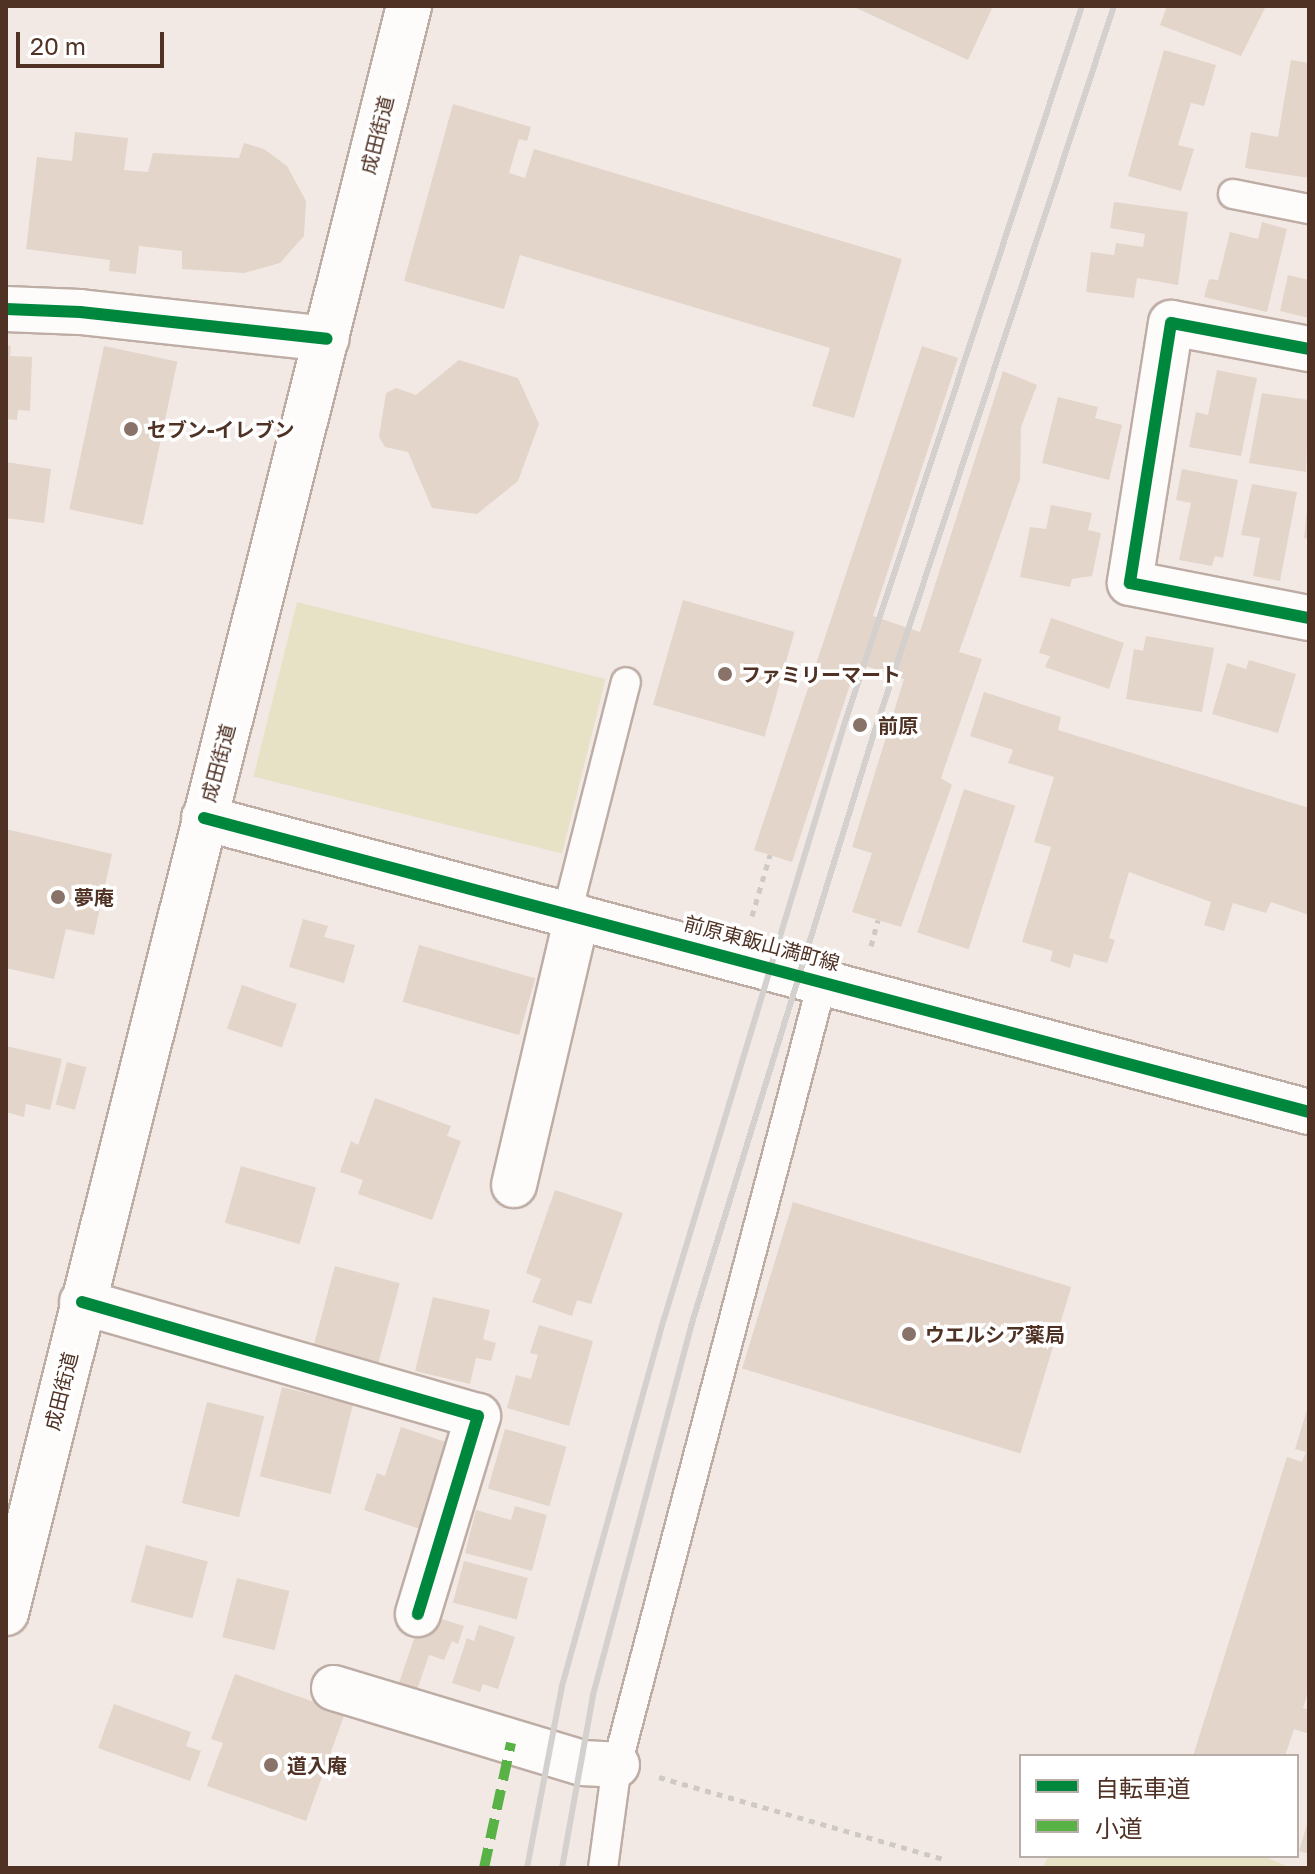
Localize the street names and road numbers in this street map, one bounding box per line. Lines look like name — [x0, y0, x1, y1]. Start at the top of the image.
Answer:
street label: 成田街道 — [356, 93, 398, 177]
street label: 成田街道 — [196, 721, 240, 805]
street label: 前原東飯山満町線 — [682, 911, 842, 975]
street label: 成田街道 — [40, 1349, 82, 1433]

